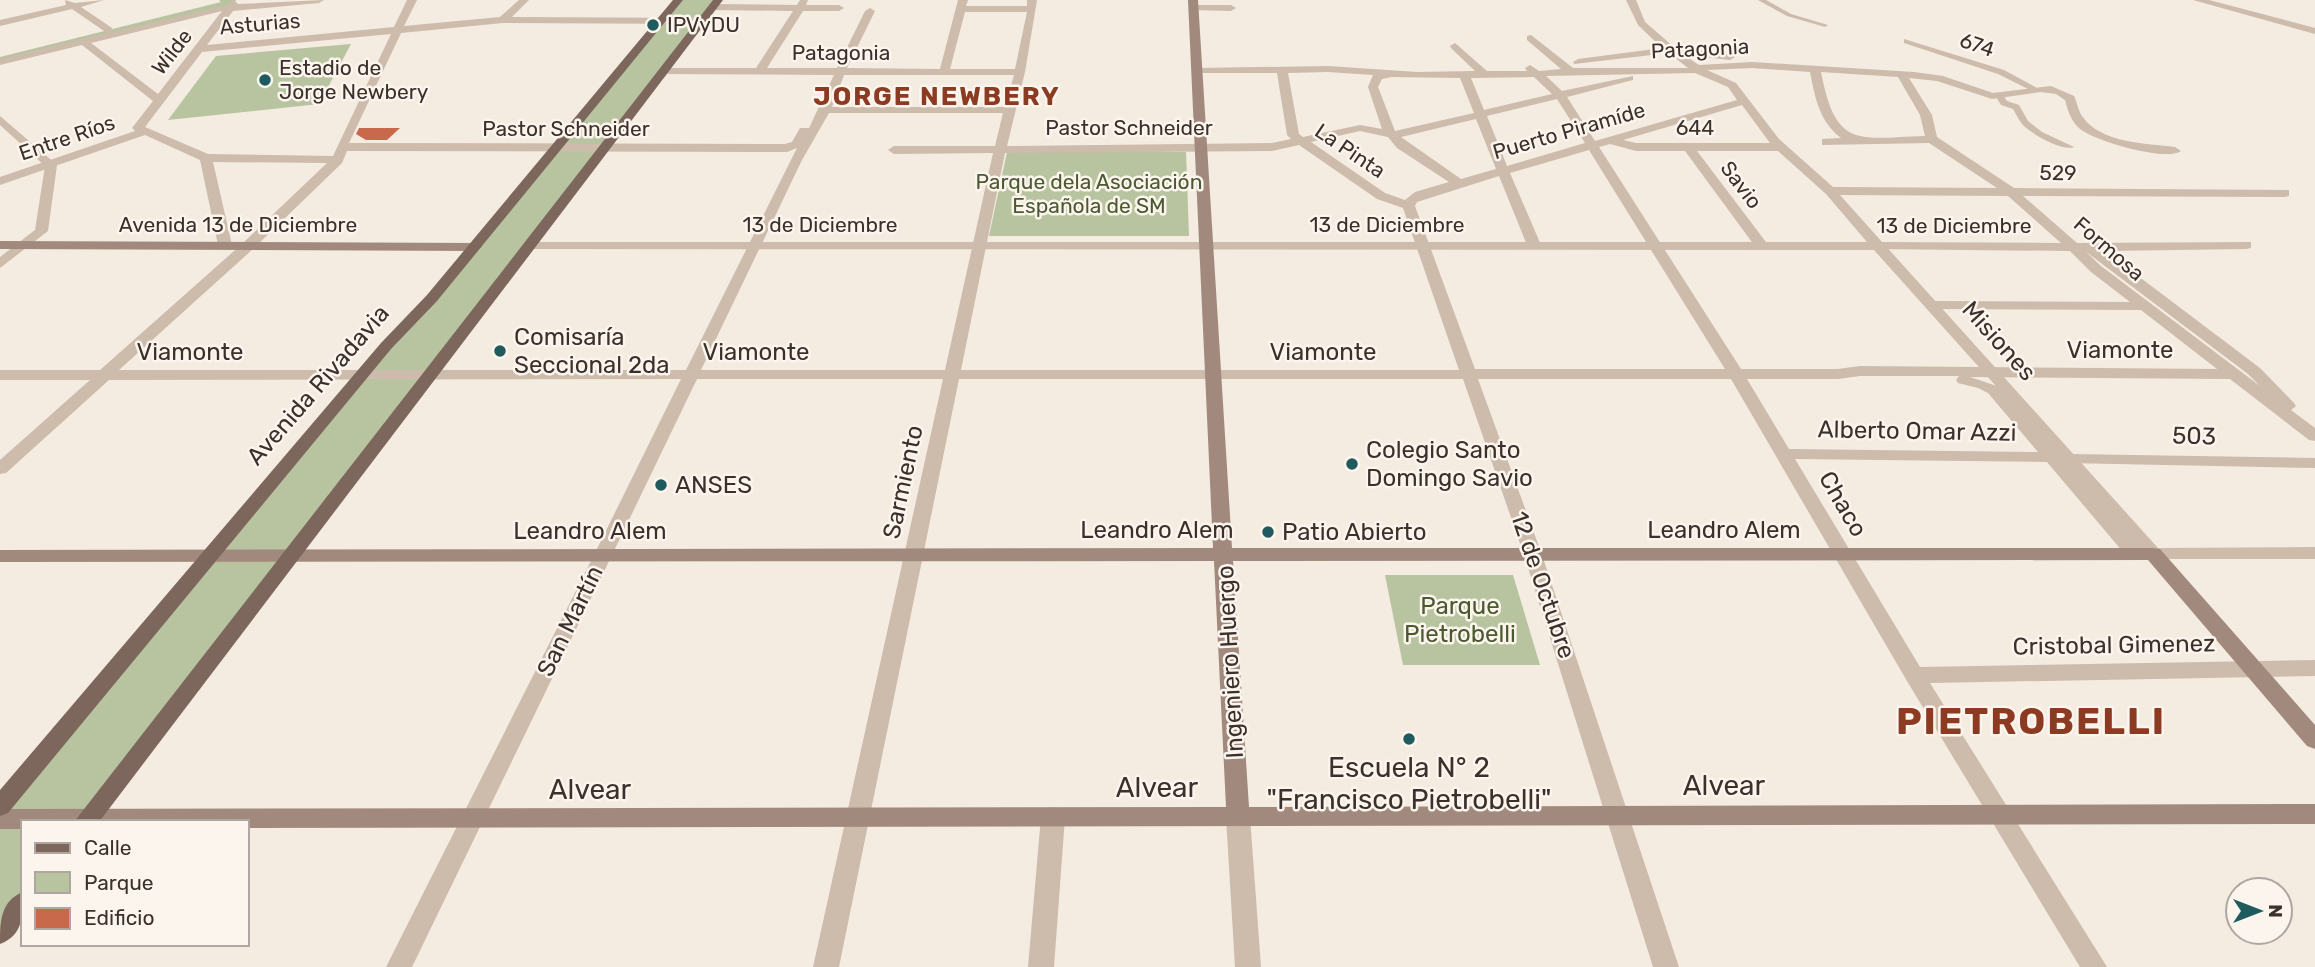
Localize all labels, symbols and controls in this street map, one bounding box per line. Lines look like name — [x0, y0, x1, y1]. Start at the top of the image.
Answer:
street label: Asturias — [219, 8, 301, 39]
place label: IPVyDU — [667, 12, 740, 37]
marker: IPVyDU — [645, 17, 661, 33]
street label: Wilde — [146, 24, 197, 80]
street label: 674 — [1956, 27, 1998, 62]
street label: Patagonia — [1650, 33, 1750, 64]
street label: Patagonia — [792, 40, 890, 65]
place label: Estadio de Jorge Newbery — [279, 55, 429, 104]
marker: Estadio de Jorge Newbery — [257, 72, 273, 88]
district label: JORGE NEWBERY — [813, 81, 1061, 112]
street label: Puerto Piramíde — [1490, 97, 1648, 164]
street label: Entre Ríos — [16, 109, 118, 166]
street label: Pastor Schneider — [1045, 115, 1213, 140]
street label: 644 — [1676, 115, 1714, 140]
street label: Pastor Schneider — [482, 116, 650, 141]
street label: La Pinta — [1310, 118, 1390, 183]
street label: Savio — [1715, 156, 1767, 213]
street label: 529 — [2039, 160, 2077, 185]
park label: Parque dela Asociación Española de SM — [976, 169, 1202, 218]
street label: Formosa — [2069, 211, 2150, 286]
street label: Avenida 13 de Diciembre — [119, 212, 357, 237]
street label: 13 de Diciembre — [743, 212, 897, 237]
street label: 13 de Diciembre — [1310, 212, 1464, 237]
street label: 13 de Diciembre — [1877, 213, 2031, 238]
street label: Misiones — [1956, 296, 2042, 386]
street label: Avenida Rivadavia — [241, 299, 395, 471]
place label: Comisaría Seccional 2da — [514, 323, 670, 379]
street label: Viamonte — [2066, 336, 2174, 364]
street label: Viamonte — [136, 338, 244, 366]
street label: Viamonte — [702, 338, 810, 366]
street label: Viamonte — [1269, 338, 1377, 366]
marker: Comisaría Seccional 2da — [492, 343, 508, 359]
street label: Alberto Omar Azzi — [1817, 415, 2017, 447]
street label: 503 — [2172, 422, 2216, 450]
street label: Sarmiento — [877, 423, 929, 541]
place label: Colegio Santo Domingo Savio — [1366, 436, 1533, 492]
marker: Colegio Santo Domingo Savio — [1344, 456, 1360, 472]
street label: Chaco — [1813, 466, 1873, 542]
place label: ANSES — [675, 471, 752, 499]
marker: ANSES — [653, 477, 669, 493]
street label: 12 de Octubre — [1505, 508, 1581, 662]
street label: Leandro Alem — [1080, 516, 1234, 544]
street label: Leandro Alem — [1647, 516, 1801, 544]
street label: Leandro Alem — [513, 517, 667, 545]
place label: Patio Abierto — [1282, 518, 1426, 546]
marker: Patio Abierto — [1260, 524, 1276, 540]
street label: San Martín — [531, 561, 609, 681]
street label: Ingeniero Huergo — [1211, 565, 1249, 759]
park label: Parque Pietrobelli — [1404, 592, 1516, 648]
street label: Cristobal Gimenez — [2012, 629, 2216, 661]
district label: PIETROBELLI — [1896, 698, 2166, 744]
marker: Escuela N° 2 "Francisco Pietrobelli" — [1401, 731, 1417, 747]
place label: Escuela N° 2 "Francisco Pietrobelli" — [1266, 751, 1552, 816]
street label: Alvear — [1683, 769, 1766, 802]
street label: Alvear — [1116, 771, 1199, 804]
street label: Alvear — [549, 773, 632, 806]
legend — [21, 820, 248, 946]
text: Calle — [84, 835, 132, 860]
text: Parque — [84, 870, 154, 895]
north arrow — [2224, 876, 2294, 946]
text: N — [2264, 904, 2287, 918]
text: Edificio — [84, 905, 154, 930]

